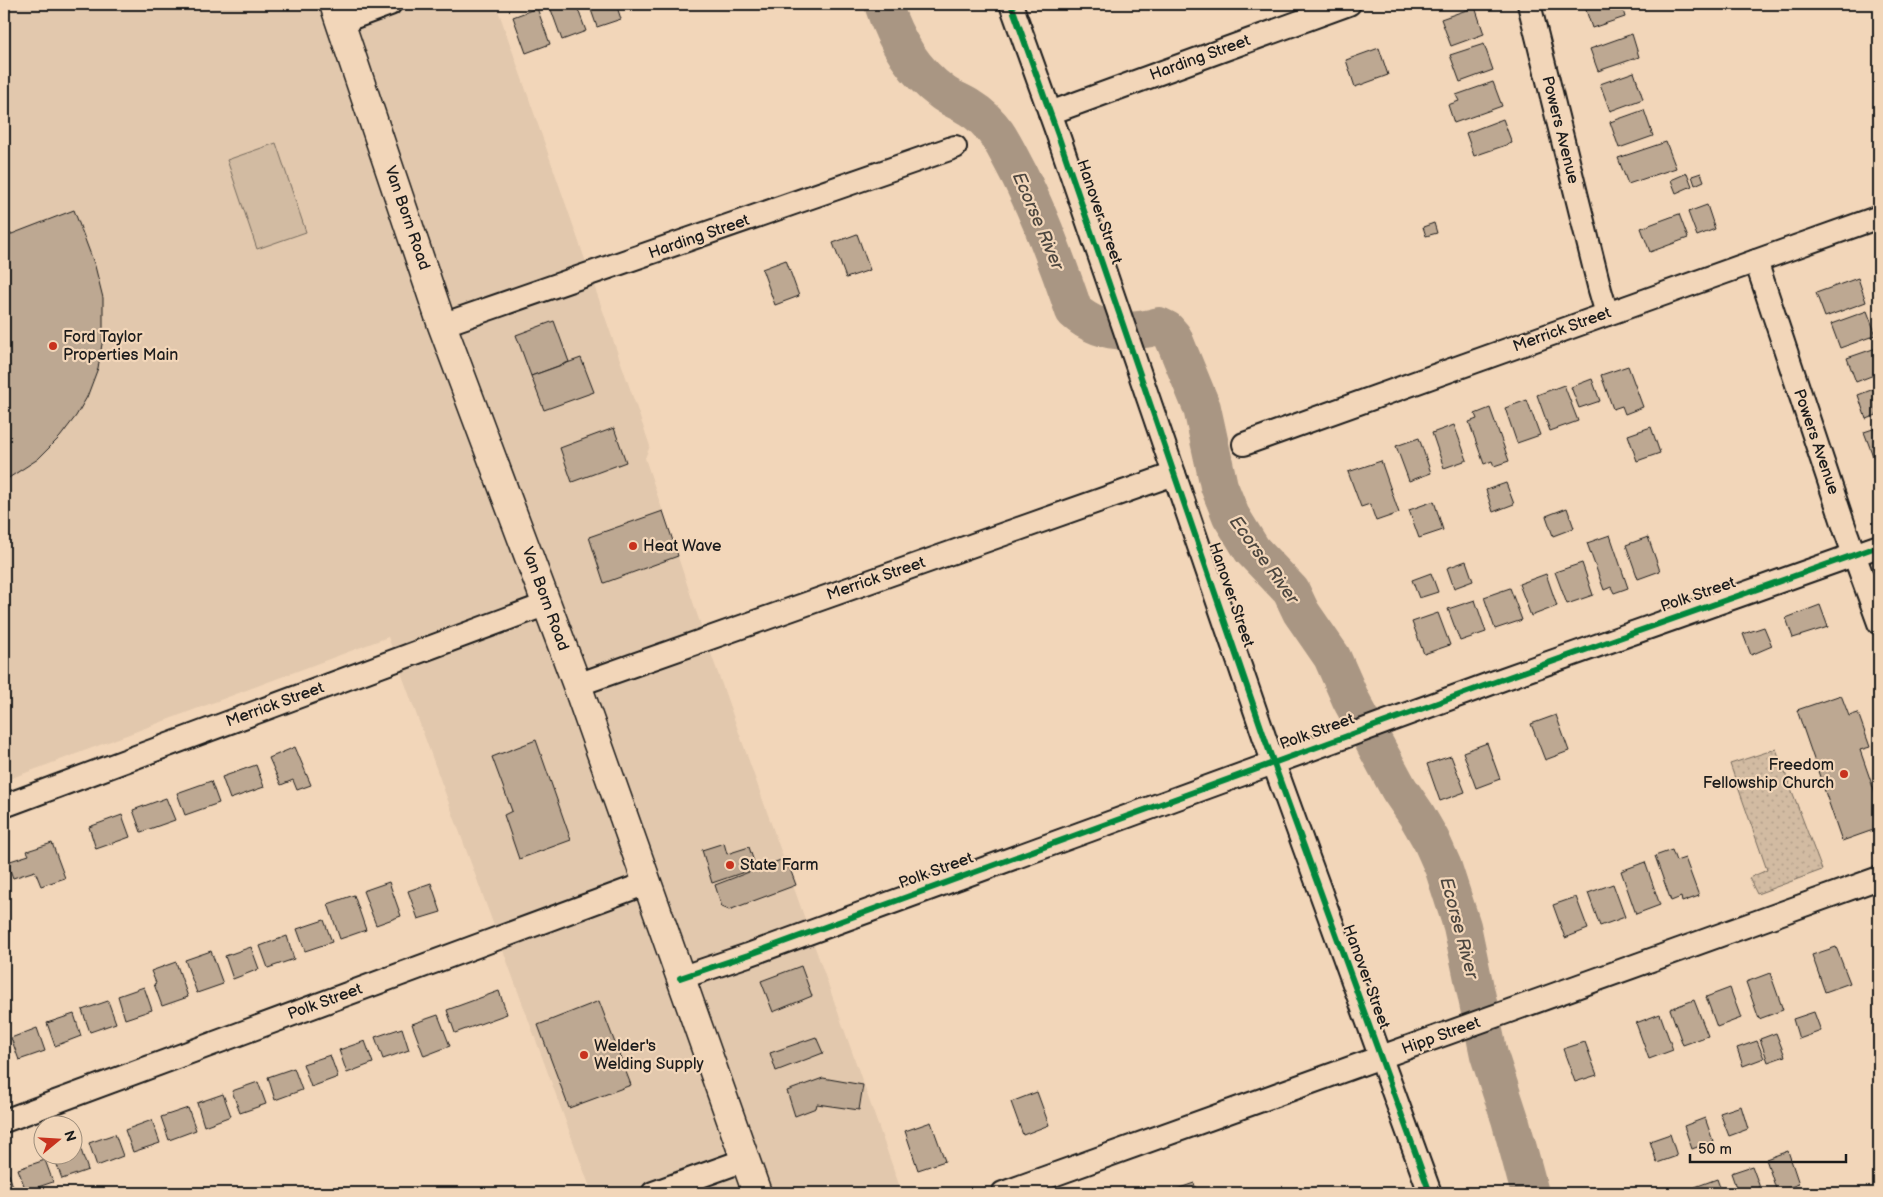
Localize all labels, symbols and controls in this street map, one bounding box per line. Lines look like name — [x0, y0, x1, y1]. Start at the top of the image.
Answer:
street label: Harding Street — [1147, 31, 1253, 85]
street label: Powers Avenue — [1537, 74, 1583, 186]
street label: Hanover Street — [1072, 157, 1126, 267]
street label: Van Born Road — [380, 163, 434, 273]
water label: Ecorse River — [1008, 169, 1069, 274]
street label: Harding Street — [646, 211, 752, 263]
street label: Merrick Street — [1510, 303, 1614, 357]
place label: Ford Taylor Properties Main — [63, 328, 178, 365]
marker: Ford Taylor Properties Main — [47, 340, 59, 352]
street label: Powers Avenue — [1789, 387, 1843, 498]
water label: Ecorse River — [1225, 512, 1304, 609]
place label: Heat Wave — [643, 537, 722, 556]
marker: Heat Wave — [627, 540, 639, 552]
street label: Hanover Street — [1204, 540, 1258, 650]
street label: Van Born Road — [517, 545, 573, 653]
street label: Merrick Street — [824, 553, 928, 605]
street label: Polk Street — [1658, 573, 1738, 617]
street label: Merrick Street — [223, 678, 327, 732]
street label: Polk Street — [1277, 710, 1357, 754]
place label: Freedom Fellowship Church — [1703, 756, 1834, 793]
marker: Freedom Fellowship Church — [1838, 768, 1850, 780]
street label: Polk Street — [896, 849, 976, 893]
place label: State Farm — [740, 856, 819, 875]
marker: State Farm — [724, 859, 736, 871]
water label: Ecorse River — [1435, 875, 1483, 982]
street label: Hanover Street — [1338, 922, 1394, 1032]
street label: Polk Street — [285, 980, 365, 1024]
street label: Hipp Street — [1399, 1013, 1483, 1059]
place label: Welder's Welding Supply — [594, 1037, 705, 1074]
marker: Welder's Welding Supply — [578, 1049, 590, 1061]
north arrow — [32, 1114, 82, 1164]
text: N — [60, 1129, 80, 1144]
scale bar — [1690, 1132, 1847, 1164]
text: 50 m — [1698, 1140, 1732, 1159]

